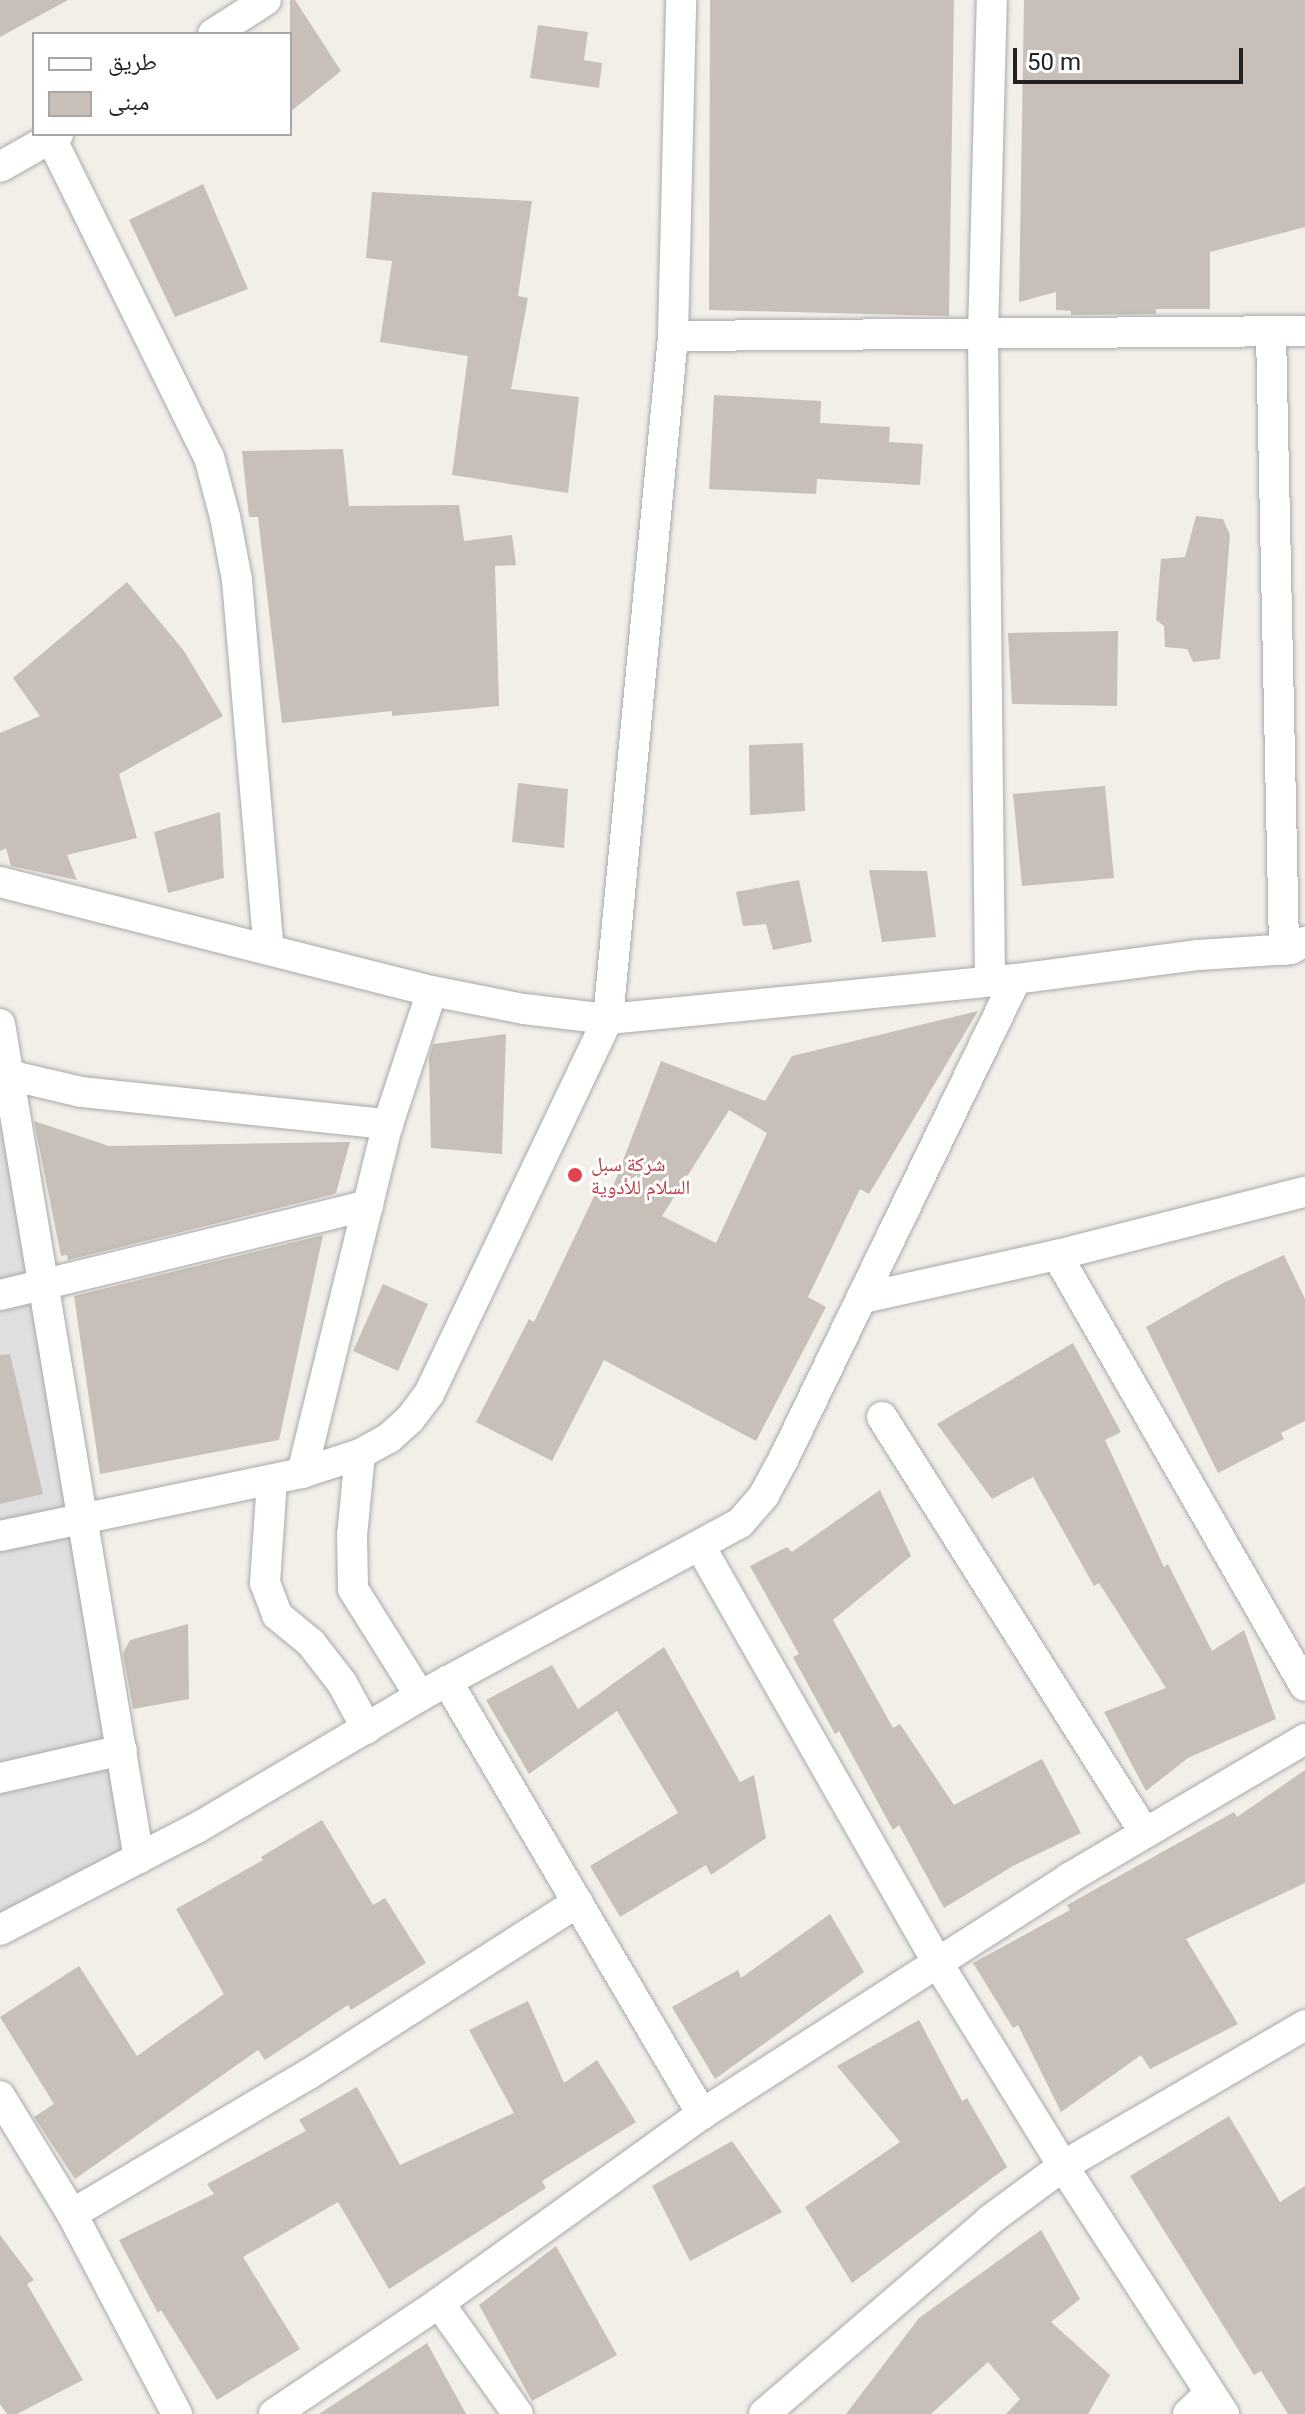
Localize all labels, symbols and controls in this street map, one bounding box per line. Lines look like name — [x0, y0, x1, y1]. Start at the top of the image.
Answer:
legend — [32, 32, 292, 136]
scale bar — [1017, 32, 1247, 82]
text: طريق — [108, 48, 157, 76]
text: 50 m — [1027, 48, 1081, 76]
text: مبنى — [108, 88, 149, 116]
place label: شركة سبل السلام للأدوية — [591, 1152, 690, 1199]
marker: شركة سبل السلام للأدوية — [566, 1166, 584, 1184]

